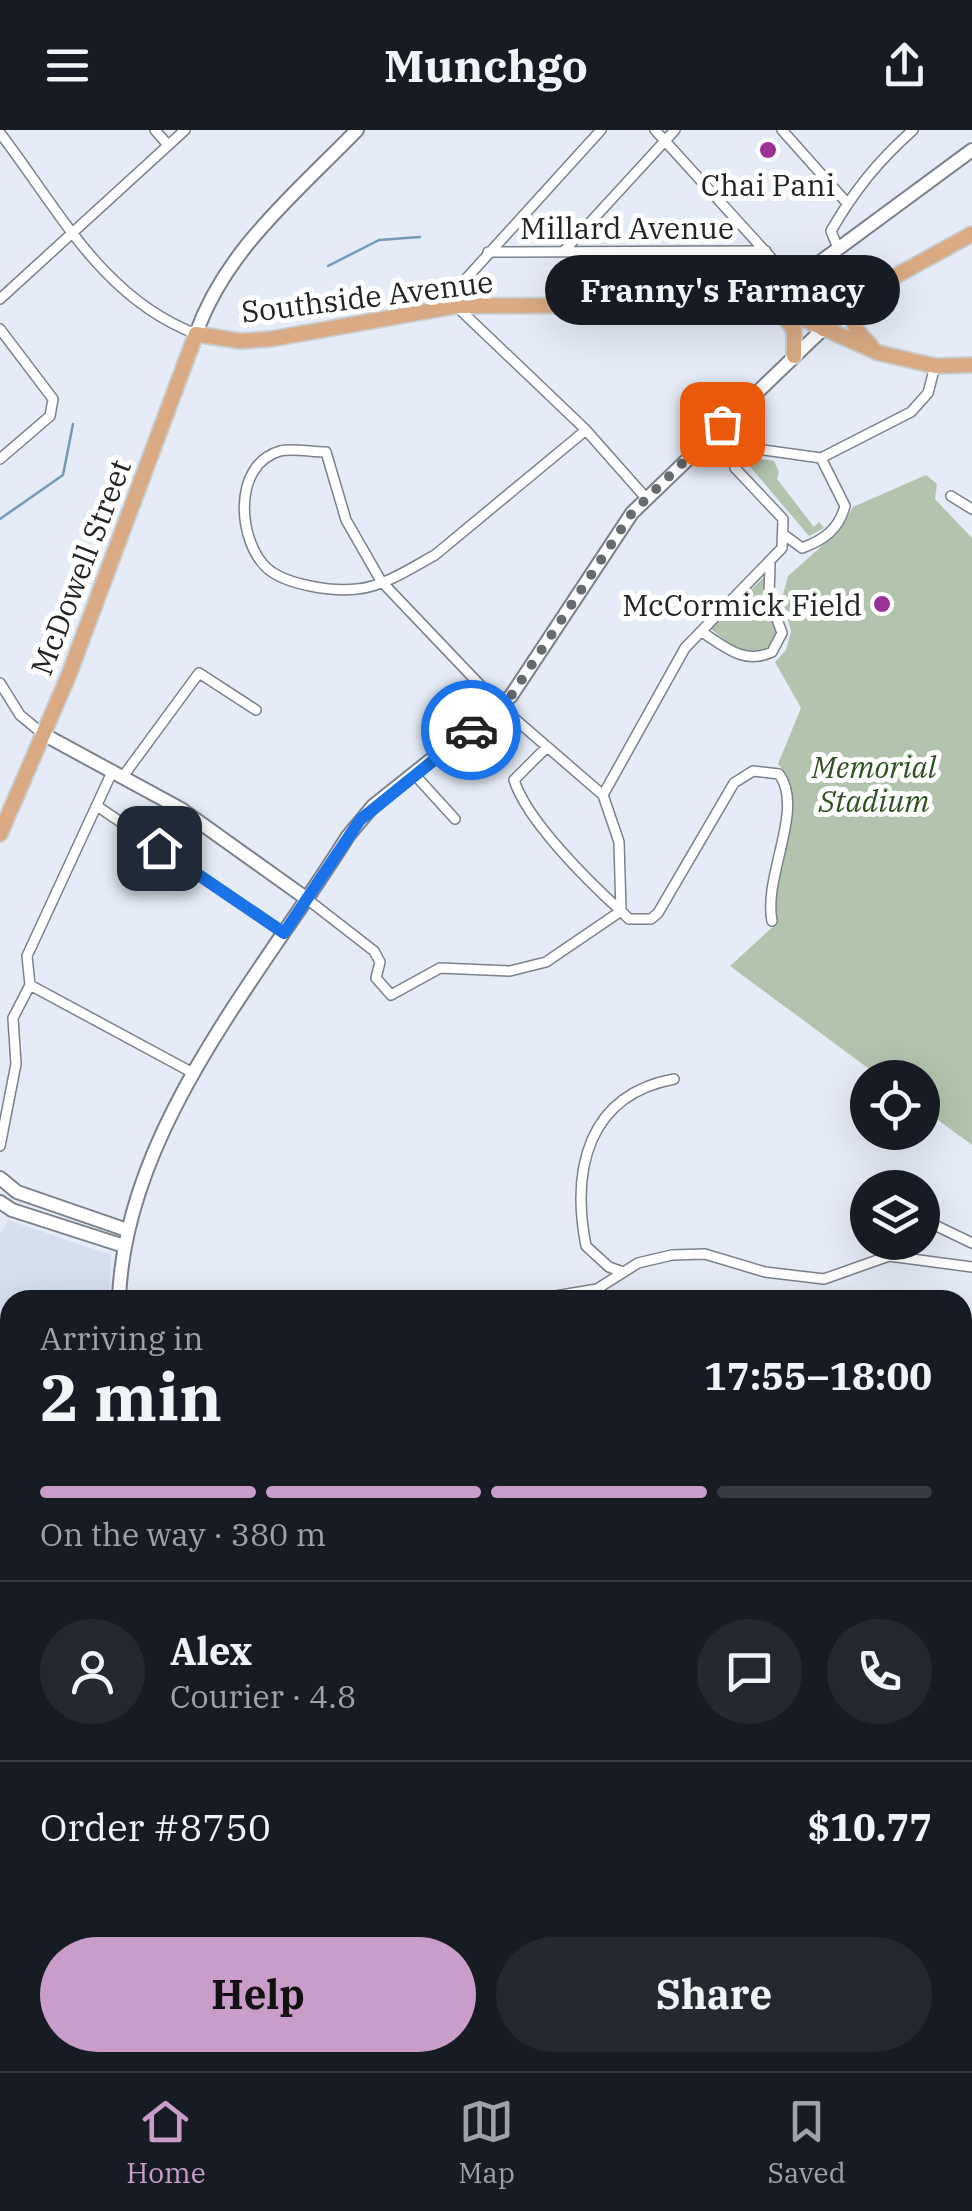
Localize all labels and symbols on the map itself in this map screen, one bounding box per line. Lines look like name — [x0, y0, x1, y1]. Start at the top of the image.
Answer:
marker: Chai Pani — [757, 139, 779, 161]
place label: Chai Pani — [701, 165, 835, 204]
street label: Millard Avenue — [520, 208, 734, 247]
callout: Franny's Farmacy — [544, 254, 900, 324]
street label: Southside Avenue — [239, 261, 495, 331]
pin — [680, 382, 765, 467]
street label: McDowell Street — [21, 454, 139, 680]
place label: McCormick Field — [622, 585, 862, 624]
marker: McCormick Field — [871, 593, 893, 615]
courier — [421, 680, 521, 780]
park label: Memorial Stadium — [811, 747, 937, 820]
pin — [117, 806, 202, 891]

